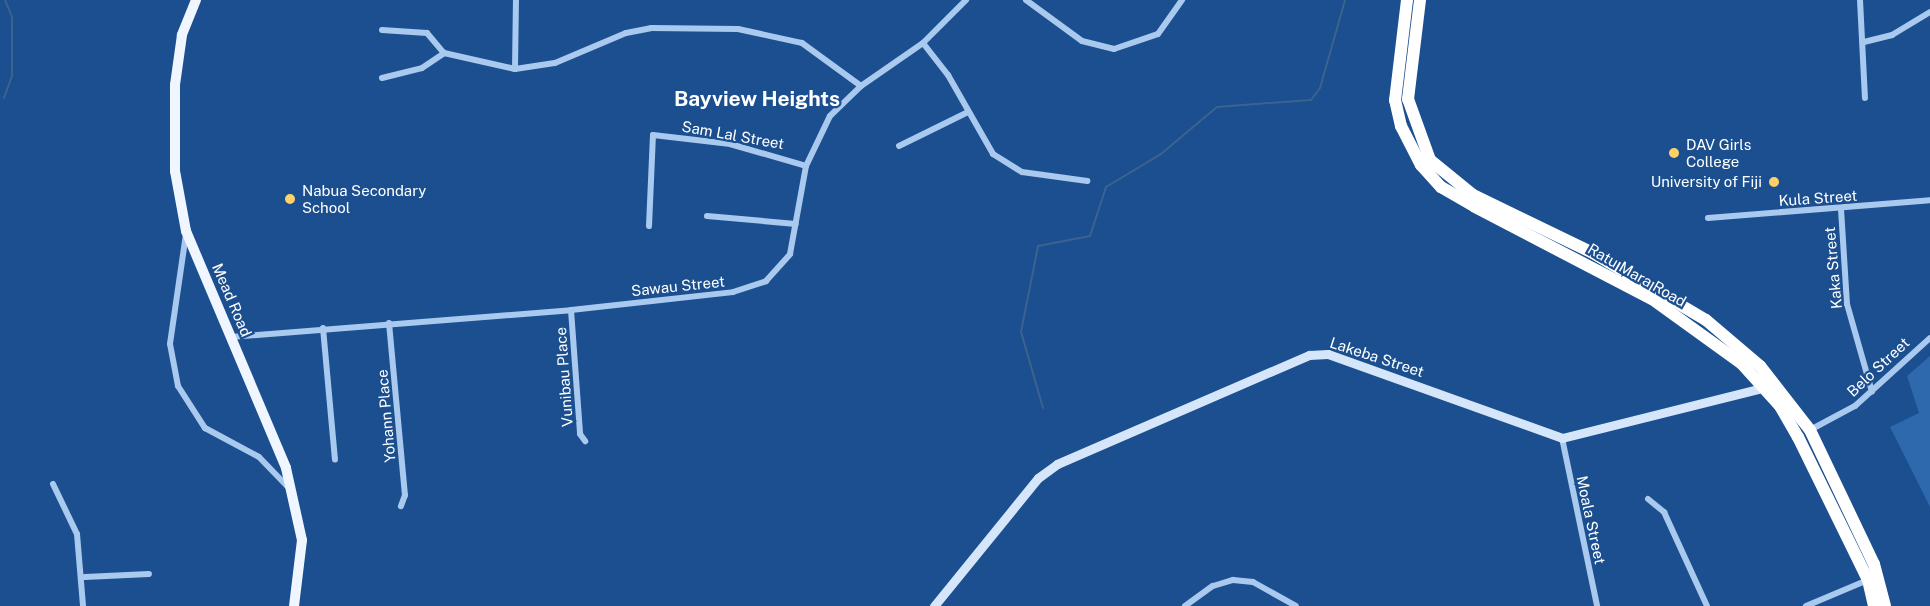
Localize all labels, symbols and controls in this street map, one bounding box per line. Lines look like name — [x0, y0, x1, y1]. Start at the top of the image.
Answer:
district label: Bayview Heights — [674, 86, 840, 112]
street label: Sam Lal Street — [680, 117, 786, 153]
place label: DAV Girls College — [1686, 135, 1751, 170]
marker: DAV Girls College — [1667, 146, 1681, 160]
place label: University of Fiji — [1650, 173, 1762, 191]
marker: University of Fiji — [1767, 175, 1781, 189]
place label: Nabua Secondary School — [302, 181, 426, 216]
street label: Kula Street — [1778, 186, 1858, 210]
marker: Nabua Secondary School — [283, 192, 297, 206]
street label: Kaka Street — [1820, 226, 1846, 310]
street label: Ratu Mara Road — [1585, 240, 1689, 310]
street label: Mead Road — [208, 261, 256, 339]
street label: Sawau Street — [630, 272, 726, 300]
street label: Vunibau Place — [552, 327, 576, 427]
street label: Lakeba Street — [1328, 333, 1426, 381]
street label: Belo Street — [1843, 334, 1913, 400]
street label: Yohann Place — [373, 369, 399, 463]
street label: Moala Street — [1573, 474, 1609, 566]

